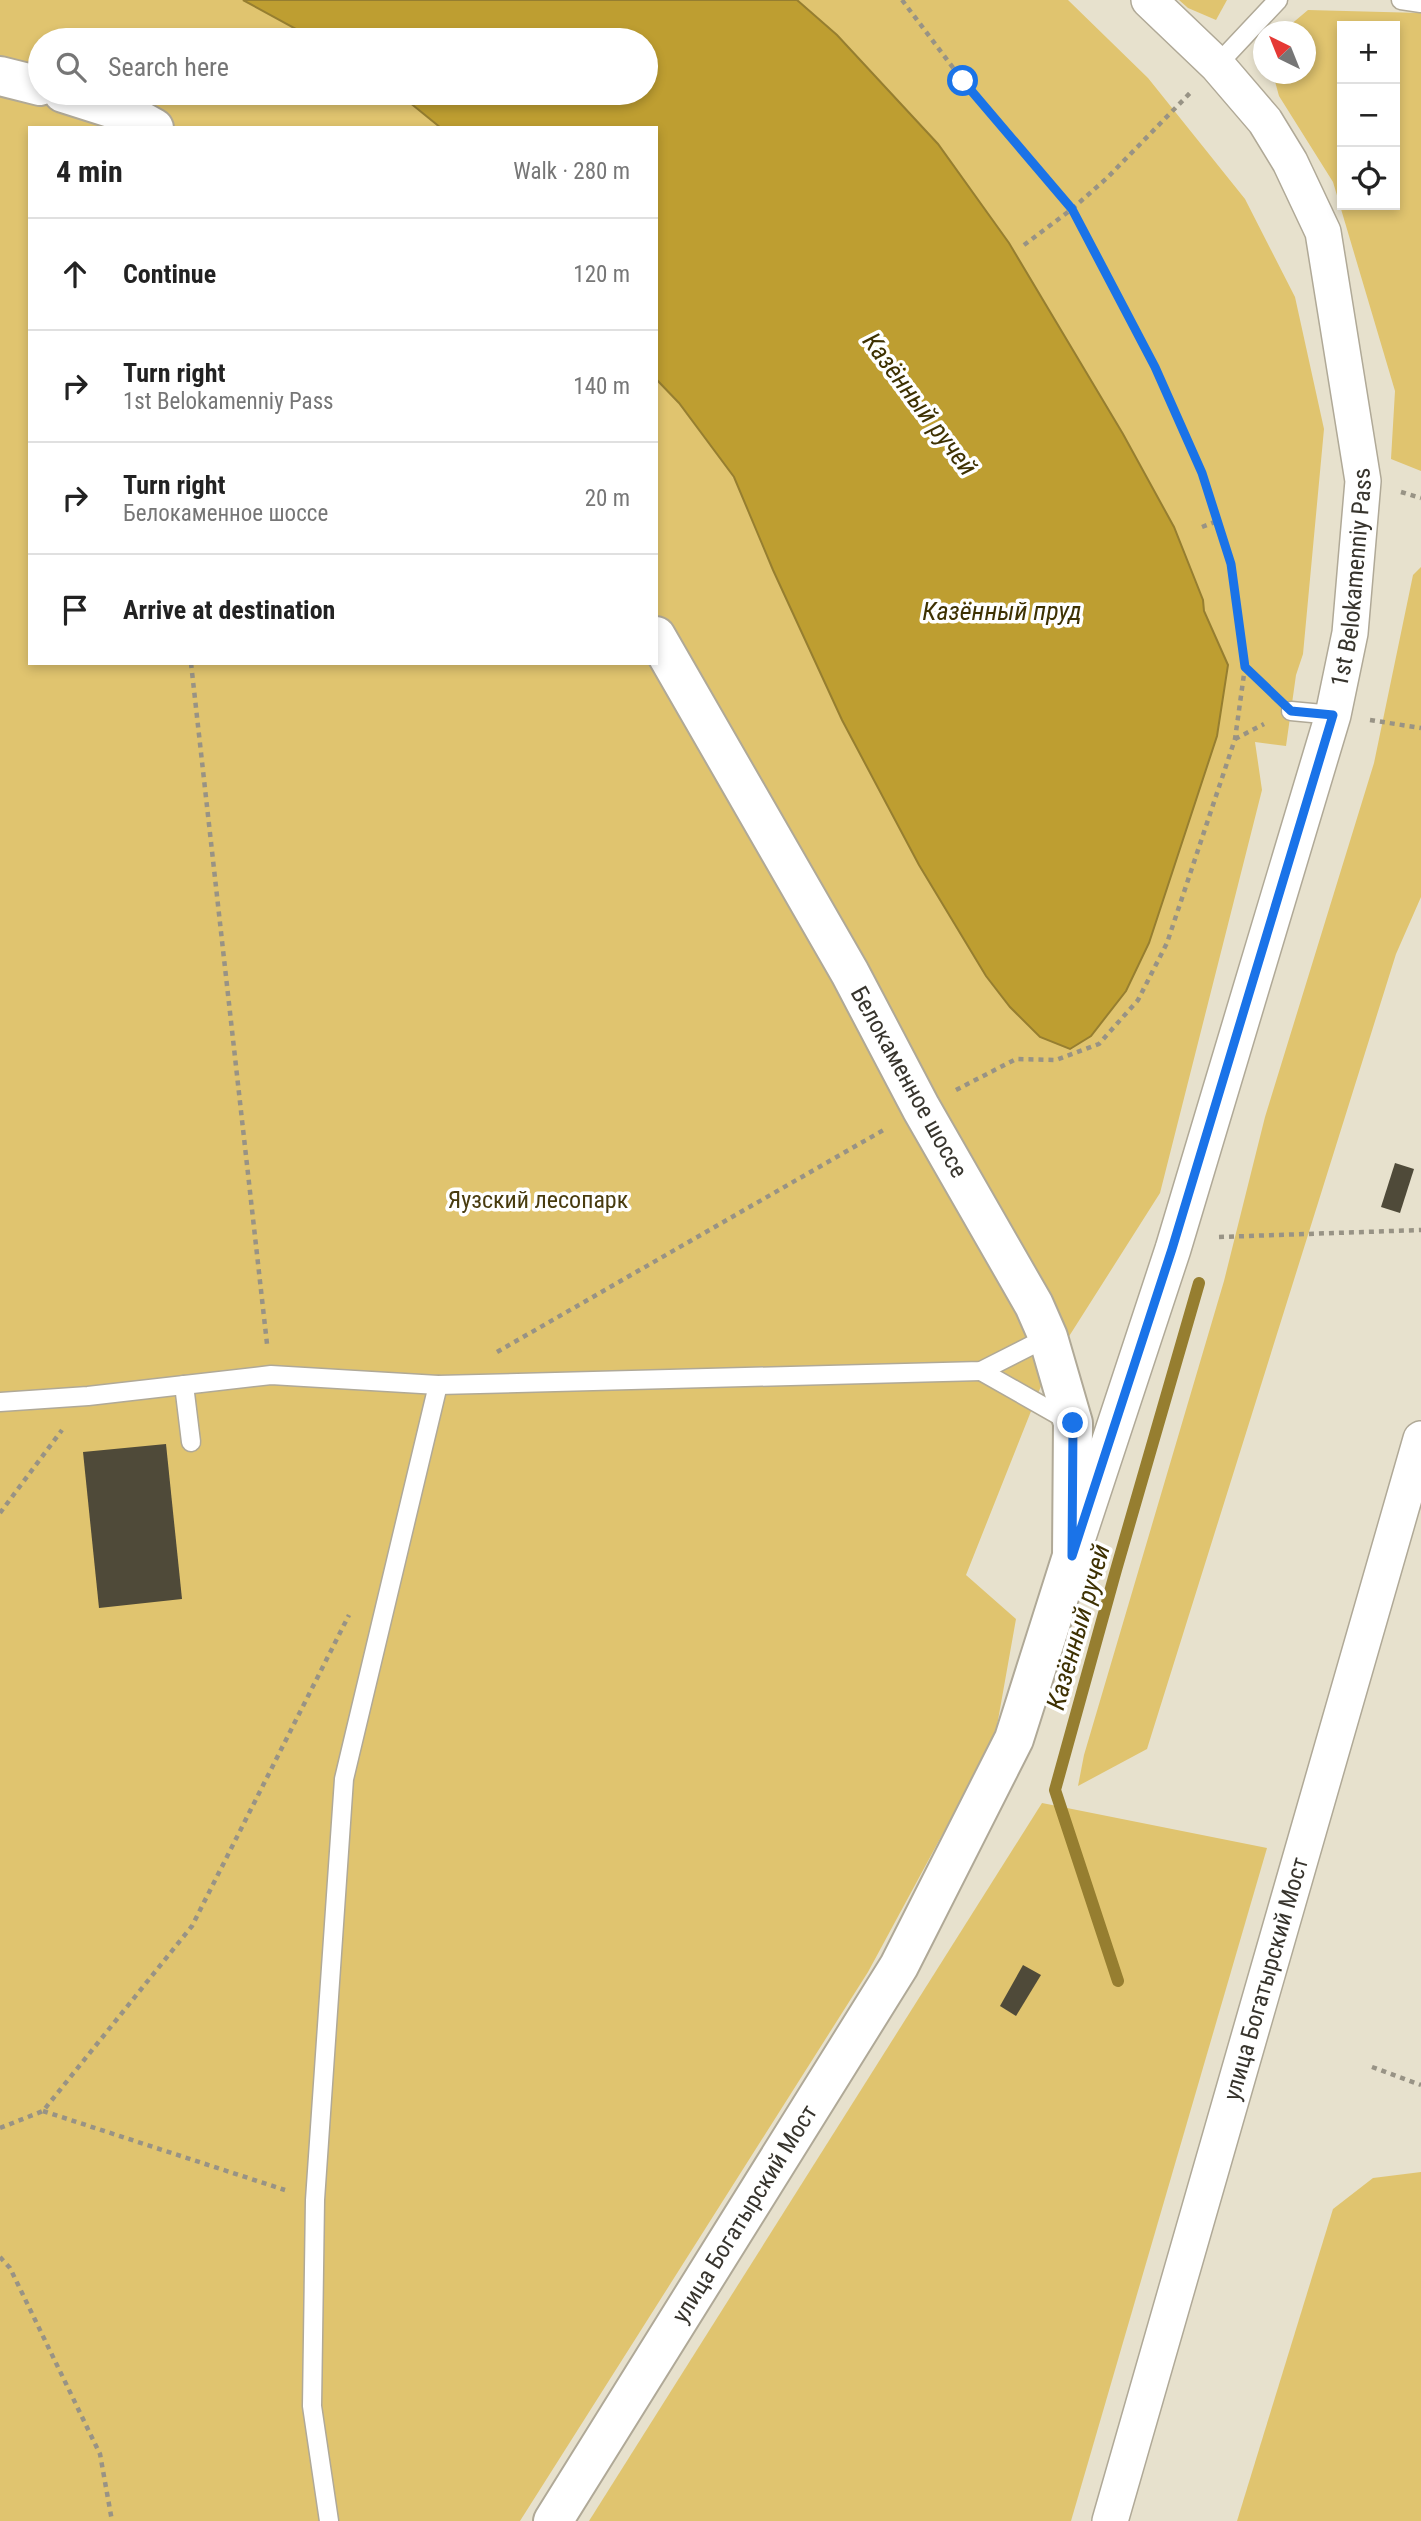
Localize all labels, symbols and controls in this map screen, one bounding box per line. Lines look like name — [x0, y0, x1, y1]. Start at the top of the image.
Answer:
north arrow — [1253, 21, 1316, 84]
map controls — [1337, 21, 1400, 210]
button: + — [1337, 21, 1400, 84]
search box — [28, 28, 658, 105]
icon: search — [52, 48, 90, 86]
text: Search here — [108, 52, 229, 82]
route start — [947, 65, 978, 96]
button: − — [1337, 84, 1400, 147]
button: locate — [1337, 147, 1400, 210]
text: 4 min — [56, 154, 123, 189]
text: Walk · 280 m — [513, 158, 630, 185]
icon: ahead — [56, 255, 94, 293]
text: Continue — [123, 259, 216, 289]
text: 120 m — [573, 261, 630, 288]
water label: Казённый ручей — [857, 327, 983, 481]
text: Turn right — [123, 358, 225, 388]
icon: right — [56, 367, 94, 405]
text: 140 m — [573, 373, 630, 400]
text: 1st Belokamenniy Pass — [123, 388, 334, 415]
street label: 1st Belokamenniy Pass — [1325, 466, 1377, 689]
text: Turn right — [123, 470, 225, 500]
icon: right — [56, 479, 94, 517]
text: 20 m — [585, 485, 630, 512]
text: Белокаменное шоссе — [123, 500, 328, 527]
icon: arrive — [56, 591, 94, 629]
text: Arrive at destination — [123, 595, 335, 625]
water label: Казённый пруд — [922, 596, 1082, 626]
street label: Белокаменное шоссе — [845, 982, 973, 1182]
park label: Яузский лесопарк — [448, 1186, 629, 1214]
route end — [1057, 1407, 1088, 1438]
water label: Казённый ручей — [1040, 1541, 1116, 1713]
street label: улица Богатырский Мост — [1218, 1854, 1314, 2104]
street label: улица Богатырский Мост — [666, 2100, 823, 2328]

